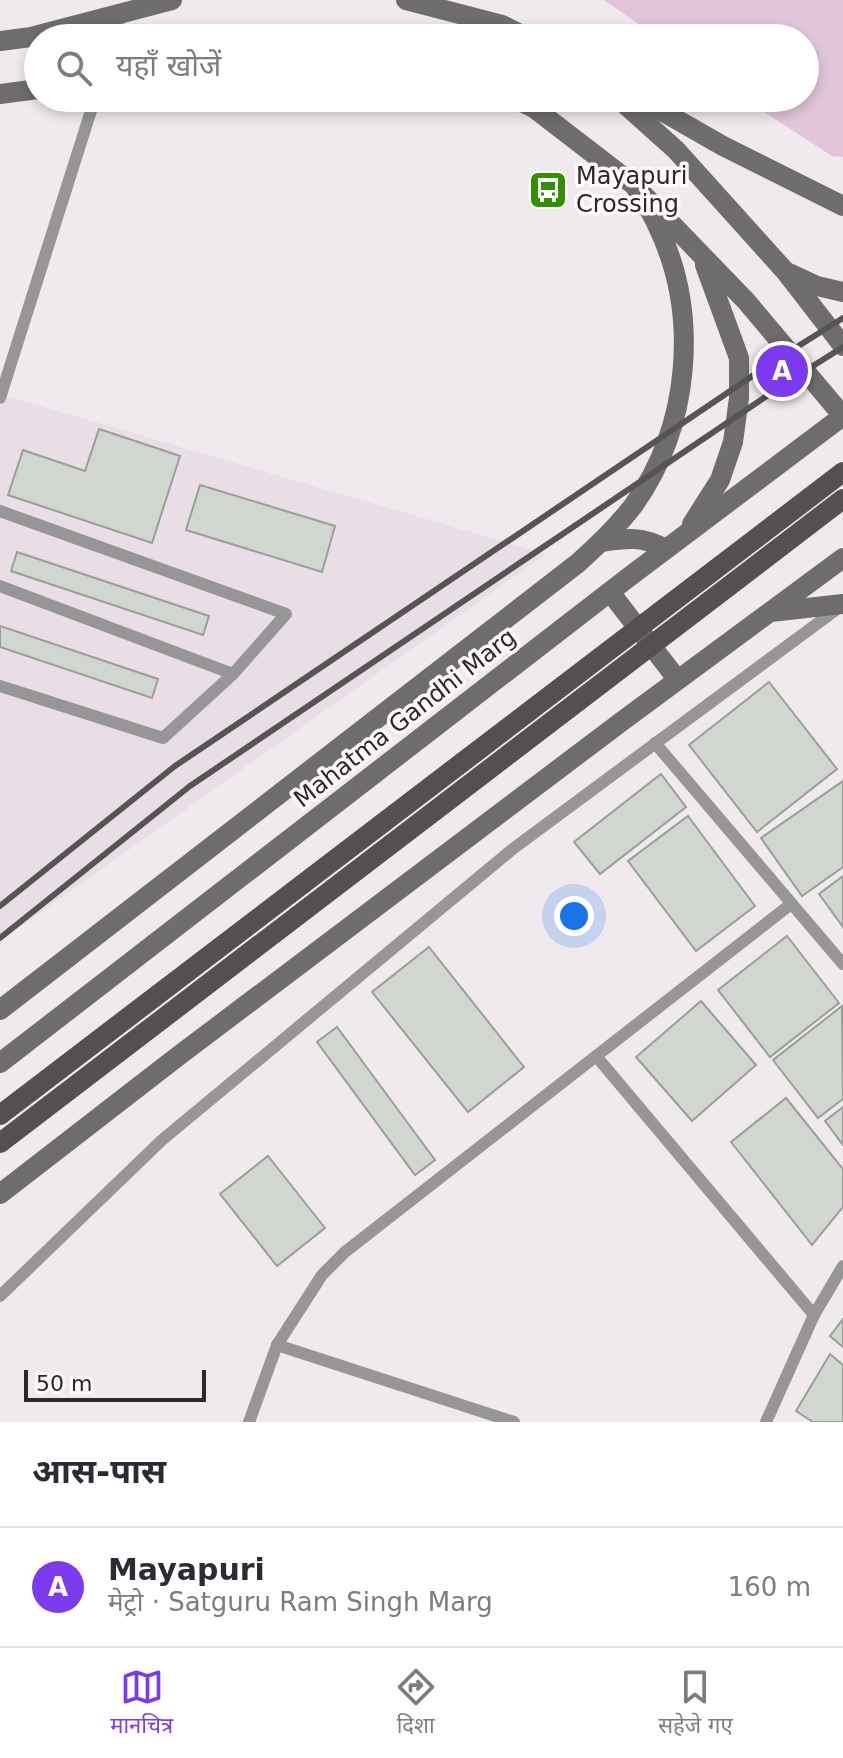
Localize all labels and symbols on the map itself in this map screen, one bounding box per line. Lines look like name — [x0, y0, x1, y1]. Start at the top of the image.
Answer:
place label: Mayapuri Crossing — [576, 162, 687, 218]
bus stop icon: Mayapuri Crossing — [527, 169, 569, 211]
pin: A — [756, 341, 808, 401]
street label: Mahatma Gandhi Marg — [288, 623, 522, 813]
your location — [554, 896, 594, 936]
scale bar — [24, 1366, 206, 1402]

